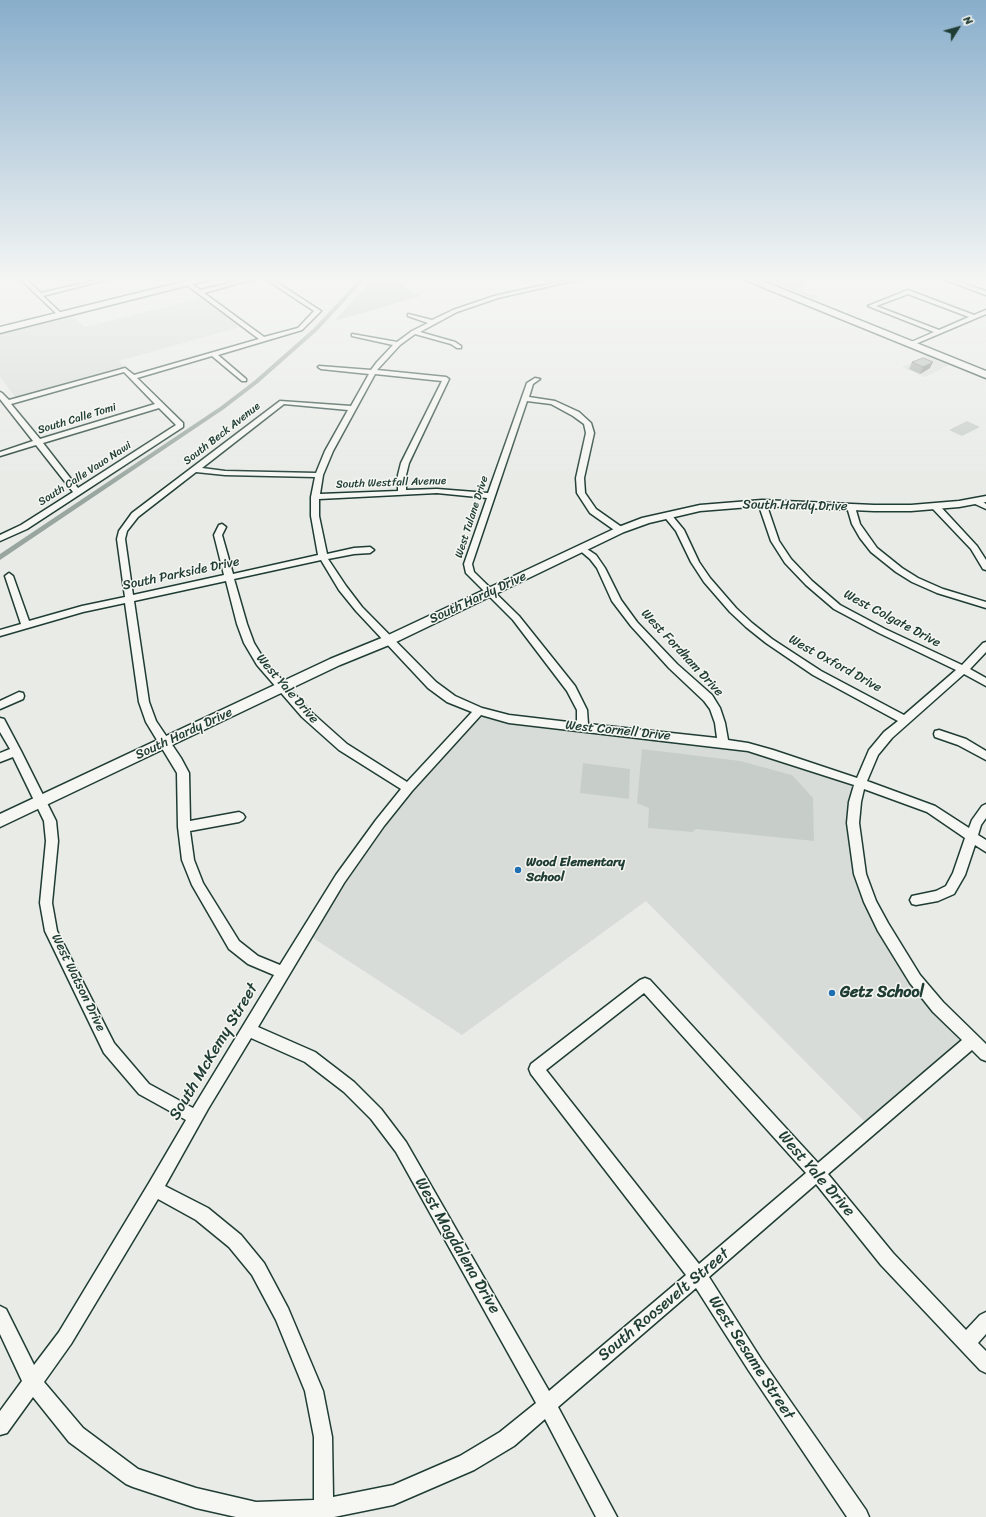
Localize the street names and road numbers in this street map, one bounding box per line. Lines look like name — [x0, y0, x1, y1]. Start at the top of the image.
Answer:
street label: South Beck Avenue — [181, 400, 263, 468]
street label: South Calle Tomi — [36, 401, 118, 437]
street label: South Calle Vauo Nawi — [36, 439, 134, 509]
street label: South Westfall Avenue — [336, 474, 446, 492]
street label: West Tulane Drive — [453, 474, 491, 560]
street label: South Hardy Drive — [742, 497, 848, 515]
street label: South Parkside Drive — [121, 554, 241, 594]
street label: South Hardy Drive — [427, 569, 529, 627]
street label: West Colgate Drive — [841, 587, 943, 651]
street label: West Fordham Drive — [638, 606, 726, 700]
street label: West Oxford Drive — [786, 632, 884, 696]
street label: West Yale Drive — [252, 651, 322, 727]
street label: South Hardy Drive — [133, 705, 235, 763]
street label: West Cornell Drive — [565, 718, 671, 744]
street label: West Watson Drive — [48, 932, 108, 1034]
street label: South McKemy Street — [165, 980, 263, 1124]
street label: West Yale Drive — [774, 1127, 858, 1221]
street label: West Magdalena Drive — [410, 1175, 504, 1317]
street label: South Roosevelt Street — [595, 1245, 733, 1365]
street label: West Sesame Street — [704, 1293, 798, 1423]

